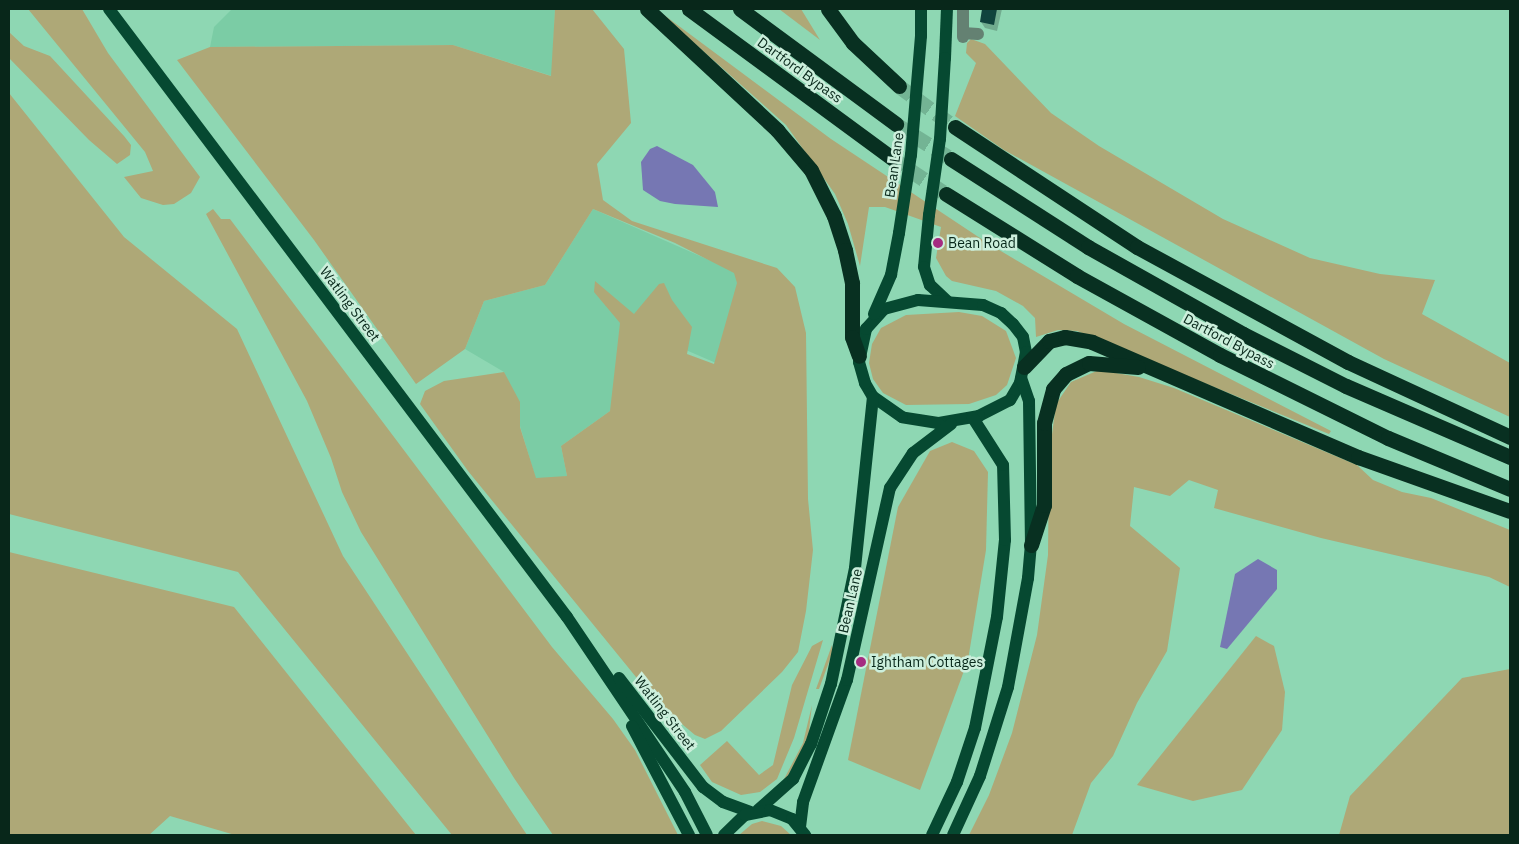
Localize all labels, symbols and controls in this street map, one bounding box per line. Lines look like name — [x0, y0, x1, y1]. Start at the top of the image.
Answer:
street label: Dartford Bypass — [754, 34, 846, 106]
street label: Bean Lane — [881, 131, 907, 199]
place label: Bean Road — [948, 235, 1016, 251]
marker: Bean Road — [932, 237, 944, 249]
street label: Watling Street — [316, 263, 384, 345]
street label: Dartford Bypass — [1181, 310, 1277, 372]
street label: Bean Lane — [834, 567, 866, 635]
place label: Ightham Cottages — [871, 654, 983, 670]
marker: Ightham Cottages — [855, 656, 867, 668]
street label: Watling Street — [631, 673, 699, 753]

